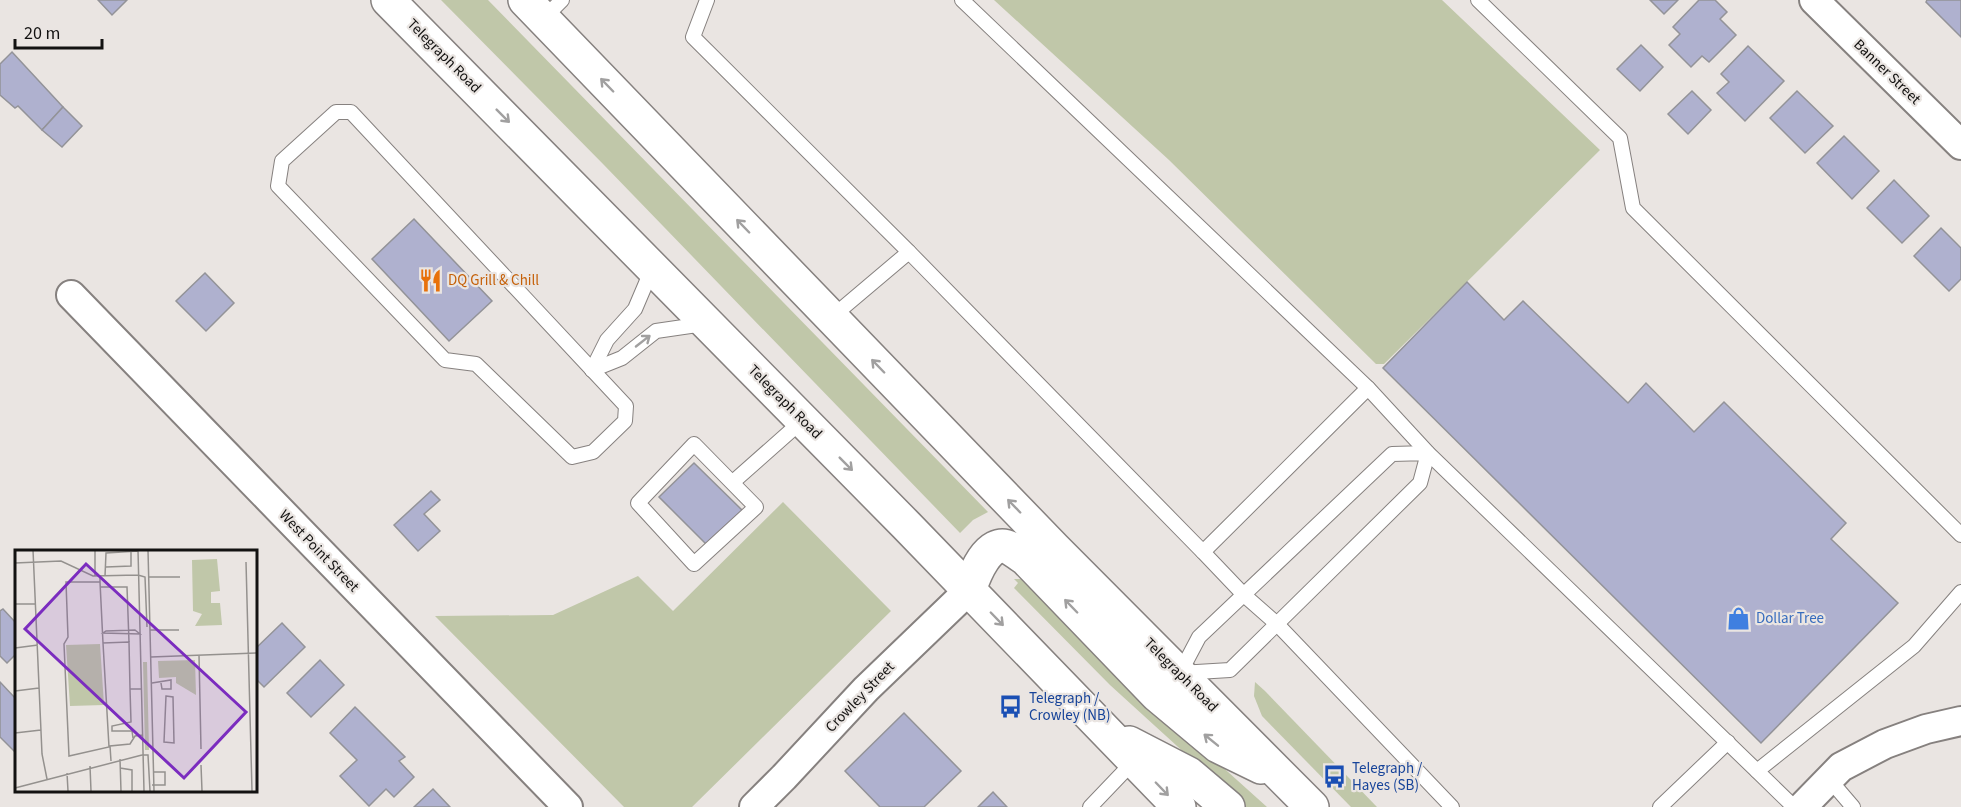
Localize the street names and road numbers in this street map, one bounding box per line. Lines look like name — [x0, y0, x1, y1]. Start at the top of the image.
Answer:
street label: Telegraph Road — [402, 14, 486, 98]
street label: Banner Street — [1849, 35, 1925, 109]
street label: Telegraph Road — [743, 360, 827, 444]
street label: West Point Street — [274, 505, 364, 597]
street label: Telegraph Road — [1139, 633, 1223, 717]
street label: Crowley Street — [821, 657, 899, 737]

